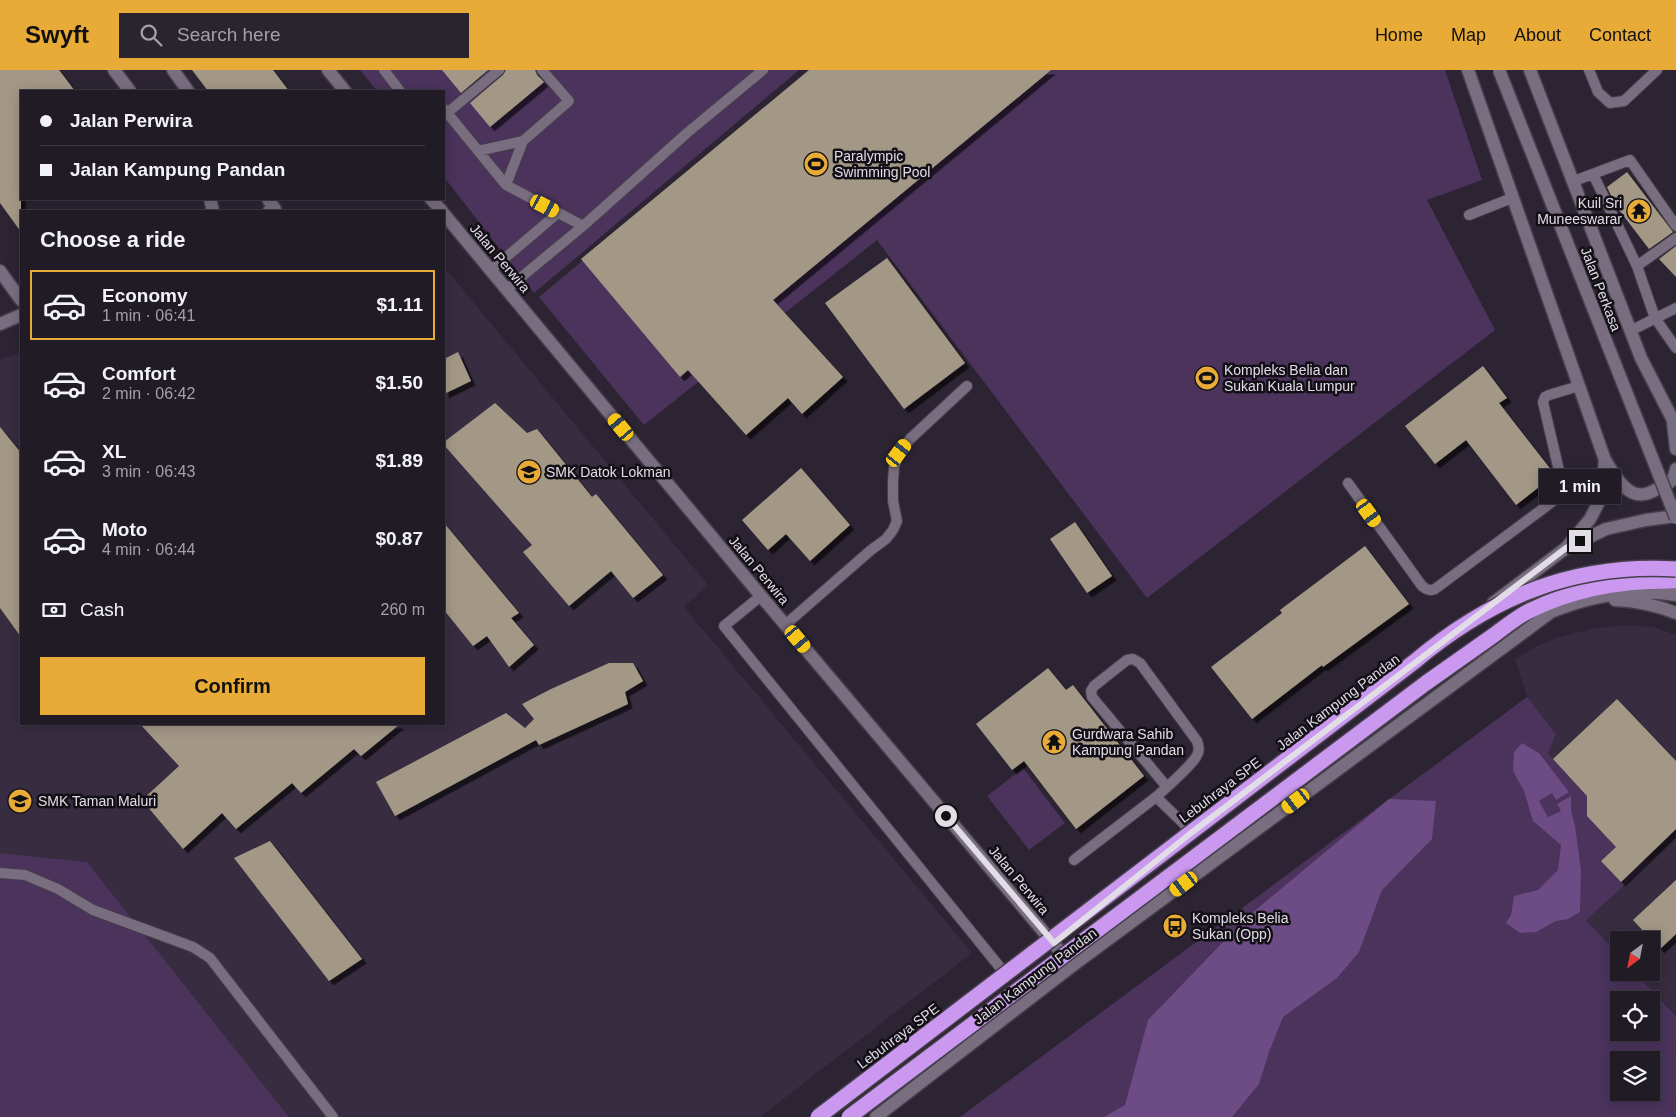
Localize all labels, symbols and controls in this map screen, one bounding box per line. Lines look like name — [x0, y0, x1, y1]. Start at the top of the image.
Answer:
search box — [119, 13, 469, 58]
text: Swyft — [25, 21, 89, 48]
icon: search — [137, 21, 165, 49]
text: Search here — [177, 24, 281, 45]
text: Home — [1375, 25, 1423, 45]
text: Map — [1451, 25, 1486, 45]
text: About — [1514, 25, 1561, 45]
text: Contact — [1589, 25, 1651, 45]
text: Jalan Perwira — [70, 110, 193, 131]
place label: Paralympic Swimming Pool — [834, 148, 930, 180]
sports icon: Paralympic Swimming Pool — [803, 151, 829, 177]
text: Jalan Kampung Pandan — [70, 159, 285, 180]
car — [528, 192, 561, 220]
place label: Kuil Sri Muneeswarar — [1537, 195, 1622, 227]
temple icon: Kuil Sri Muneeswarar — [1626, 198, 1652, 224]
street label: Jalan Perwira — [467, 220, 534, 296]
text: Choose a ride — [40, 227, 185, 252]
street label: Jalan Perkasa — [1578, 245, 1624, 333]
icon: car — [42, 283, 87, 328]
text: Economy — [102, 285, 188, 306]
text: $1.11 — [377, 294, 423, 315]
text: 1 min · 06:41 — [102, 307, 195, 324]
icon: car — [42, 361, 87, 406]
place label: Kompleks Belia dan Sukan Kuala Lumpur — [1224, 362, 1355, 394]
text: Comfort — [102, 363, 176, 384]
sports icon: Kompleks Belia dan Sukan Kuala Lumpur — [1194, 365, 1220, 391]
text: $1.50 — [375, 372, 423, 393]
text: 2 min · 06:42 — [102, 385, 195, 402]
car — [605, 411, 636, 443]
car — [883, 437, 914, 469]
icon: car — [42, 439, 87, 484]
text: XL — [102, 441, 126, 462]
text: $1.89 — [375, 450, 423, 471]
school or university icon: SMK Datok Lokman — [516, 459, 542, 485]
text: 3 min · 06:43 — [102, 463, 195, 480]
place label: SMK Datok Lokman — [546, 464, 671, 480]
callout: 1 min — [1539, 468, 1621, 504]
text: 1 min — [1559, 478, 1601, 495]
car — [1354, 496, 1383, 530]
icon: car — [42, 517, 87, 562]
text: Moto — [102, 519, 147, 540]
text: $0.87 — [375, 528, 423, 549]
route end — [1569, 530, 1591, 552]
street label: Jalan Perwira — [726, 532, 793, 608]
text: 4 min · 06:44 — [102, 541, 195, 558]
icon: cash — [40, 596, 68, 624]
text: Cash — [80, 599, 124, 620]
text: 260 m — [381, 601, 425, 618]
car — [782, 623, 813, 655]
street label: Jalan Kampung Pandan — [1274, 651, 1402, 753]
button: Confirm — [40, 657, 425, 715]
place label: Gurdwara Sahib Kampung Pandan — [1072, 726, 1184, 758]
temple icon: Gurdwara Sahib Kampung Pandan — [1041, 729, 1067, 755]
street label: Lebuhraya SPE — [1176, 754, 1264, 826]
car — [1279, 786, 1312, 816]
school or university icon: SMK Taman Maluri — [7, 788, 33, 814]
place label: SMK Taman Maluri — [38, 793, 156, 809]
route start — [935, 805, 957, 827]
street label: Jalan Perwira — [986, 842, 1053, 918]
car — [1167, 869, 1200, 899]
place label: Kompleks Belia Sukan (Opp) — [1192, 910, 1289, 942]
bus stop icon: Kompleks Belia Sukan (Opp) — [1162, 913, 1188, 939]
street label: Jalan Kampung Pandan — [971, 925, 1099, 1027]
north arrow — [1610, 931, 1660, 981]
map controls — [1610, 931, 1660, 1101]
button: locate — [1610, 991, 1660, 1041]
street label: Lebuhraya SPE — [854, 1000, 942, 1072]
button: layers — [1610, 1051, 1660, 1101]

